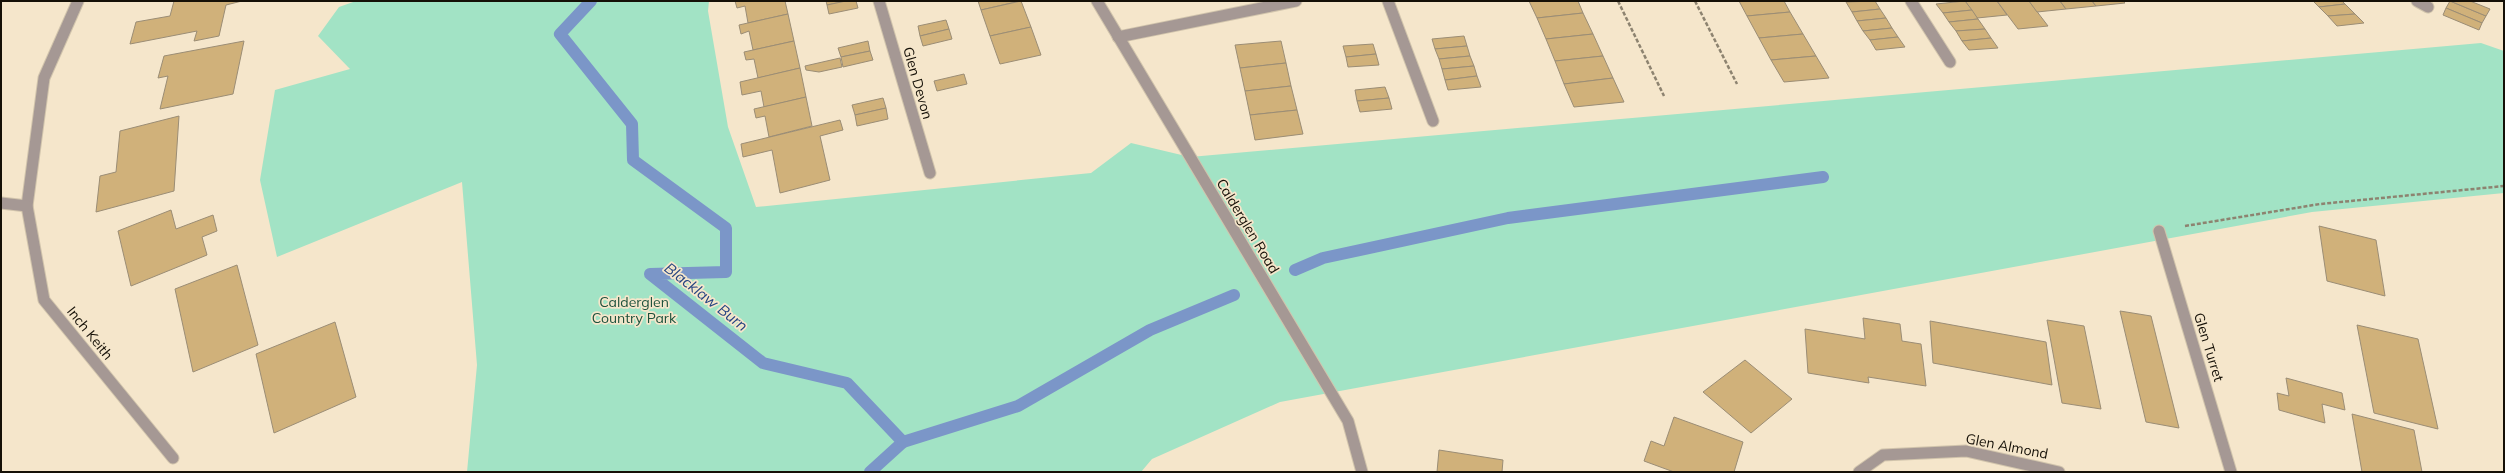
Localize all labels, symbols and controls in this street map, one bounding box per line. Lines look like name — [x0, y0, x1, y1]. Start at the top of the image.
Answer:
street label: Glen Devon — [899, 45, 937, 121]
street label: Calderglen Road — [1213, 175, 1283, 277]
water label: Blacklaw Burn — [661, 258, 752, 335]
park label: Calderglen Country Park — [592, 293, 677, 327]
street label: Inch Keith — [63, 303, 117, 363]
street label: Glen Turret — [2190, 310, 2228, 384]
street label: Glen Almond — [1964, 429, 2050, 463]

